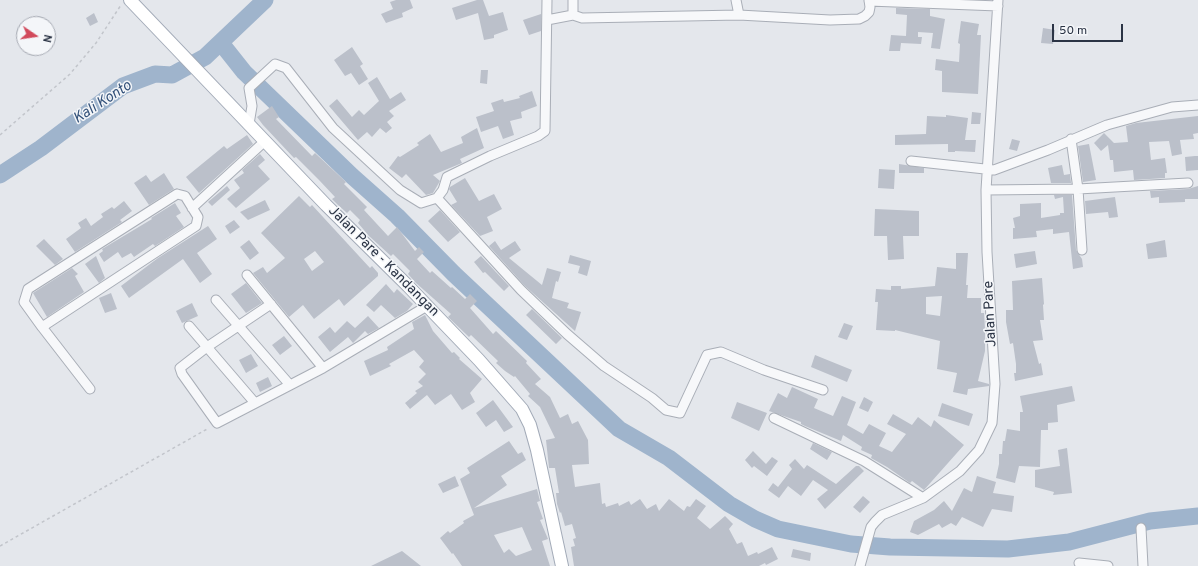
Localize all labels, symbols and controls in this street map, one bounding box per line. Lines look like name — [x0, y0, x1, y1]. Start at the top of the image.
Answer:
north arrow — [16, 16, 56, 56]
scale bar — [1054, 16, 1125, 42]
text: 50 m — [1059, 23, 1087, 39]
text: N — [39, 33, 54, 44]
water label: Kali Konto — [71, 78, 135, 128]
street label: Jalan Pare - Kandangan — [324, 203, 442, 321]
street label: Jalan Pare — [981, 281, 1001, 347]

